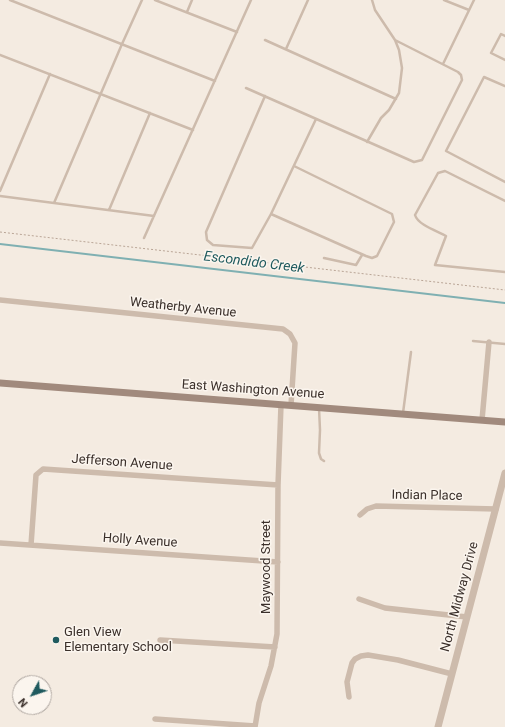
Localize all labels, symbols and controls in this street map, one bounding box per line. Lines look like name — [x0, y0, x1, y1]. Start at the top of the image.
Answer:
water label: Escondido Creek — [203, 248, 305, 278]
street label: Weatherby Avenue — [129, 295, 237, 321]
street label: East Washington Avenue — [181, 377, 325, 403]
street label: Jefferson Avenue — [71, 452, 173, 474]
street label: Indian Place — [391, 488, 463, 504]
street label: Maywood Street — [259, 520, 275, 614]
street label: Holly Avenue — [102, 531, 178, 551]
street label: North Midway Drive — [438, 540, 482, 654]
place label: Glen View Elementary School — [64, 625, 172, 656]
marker: Glen View Elementary School — [51, 635, 61, 645]
north arrow — [12, 675, 52, 715]
text: N — [16, 695, 31, 710]

